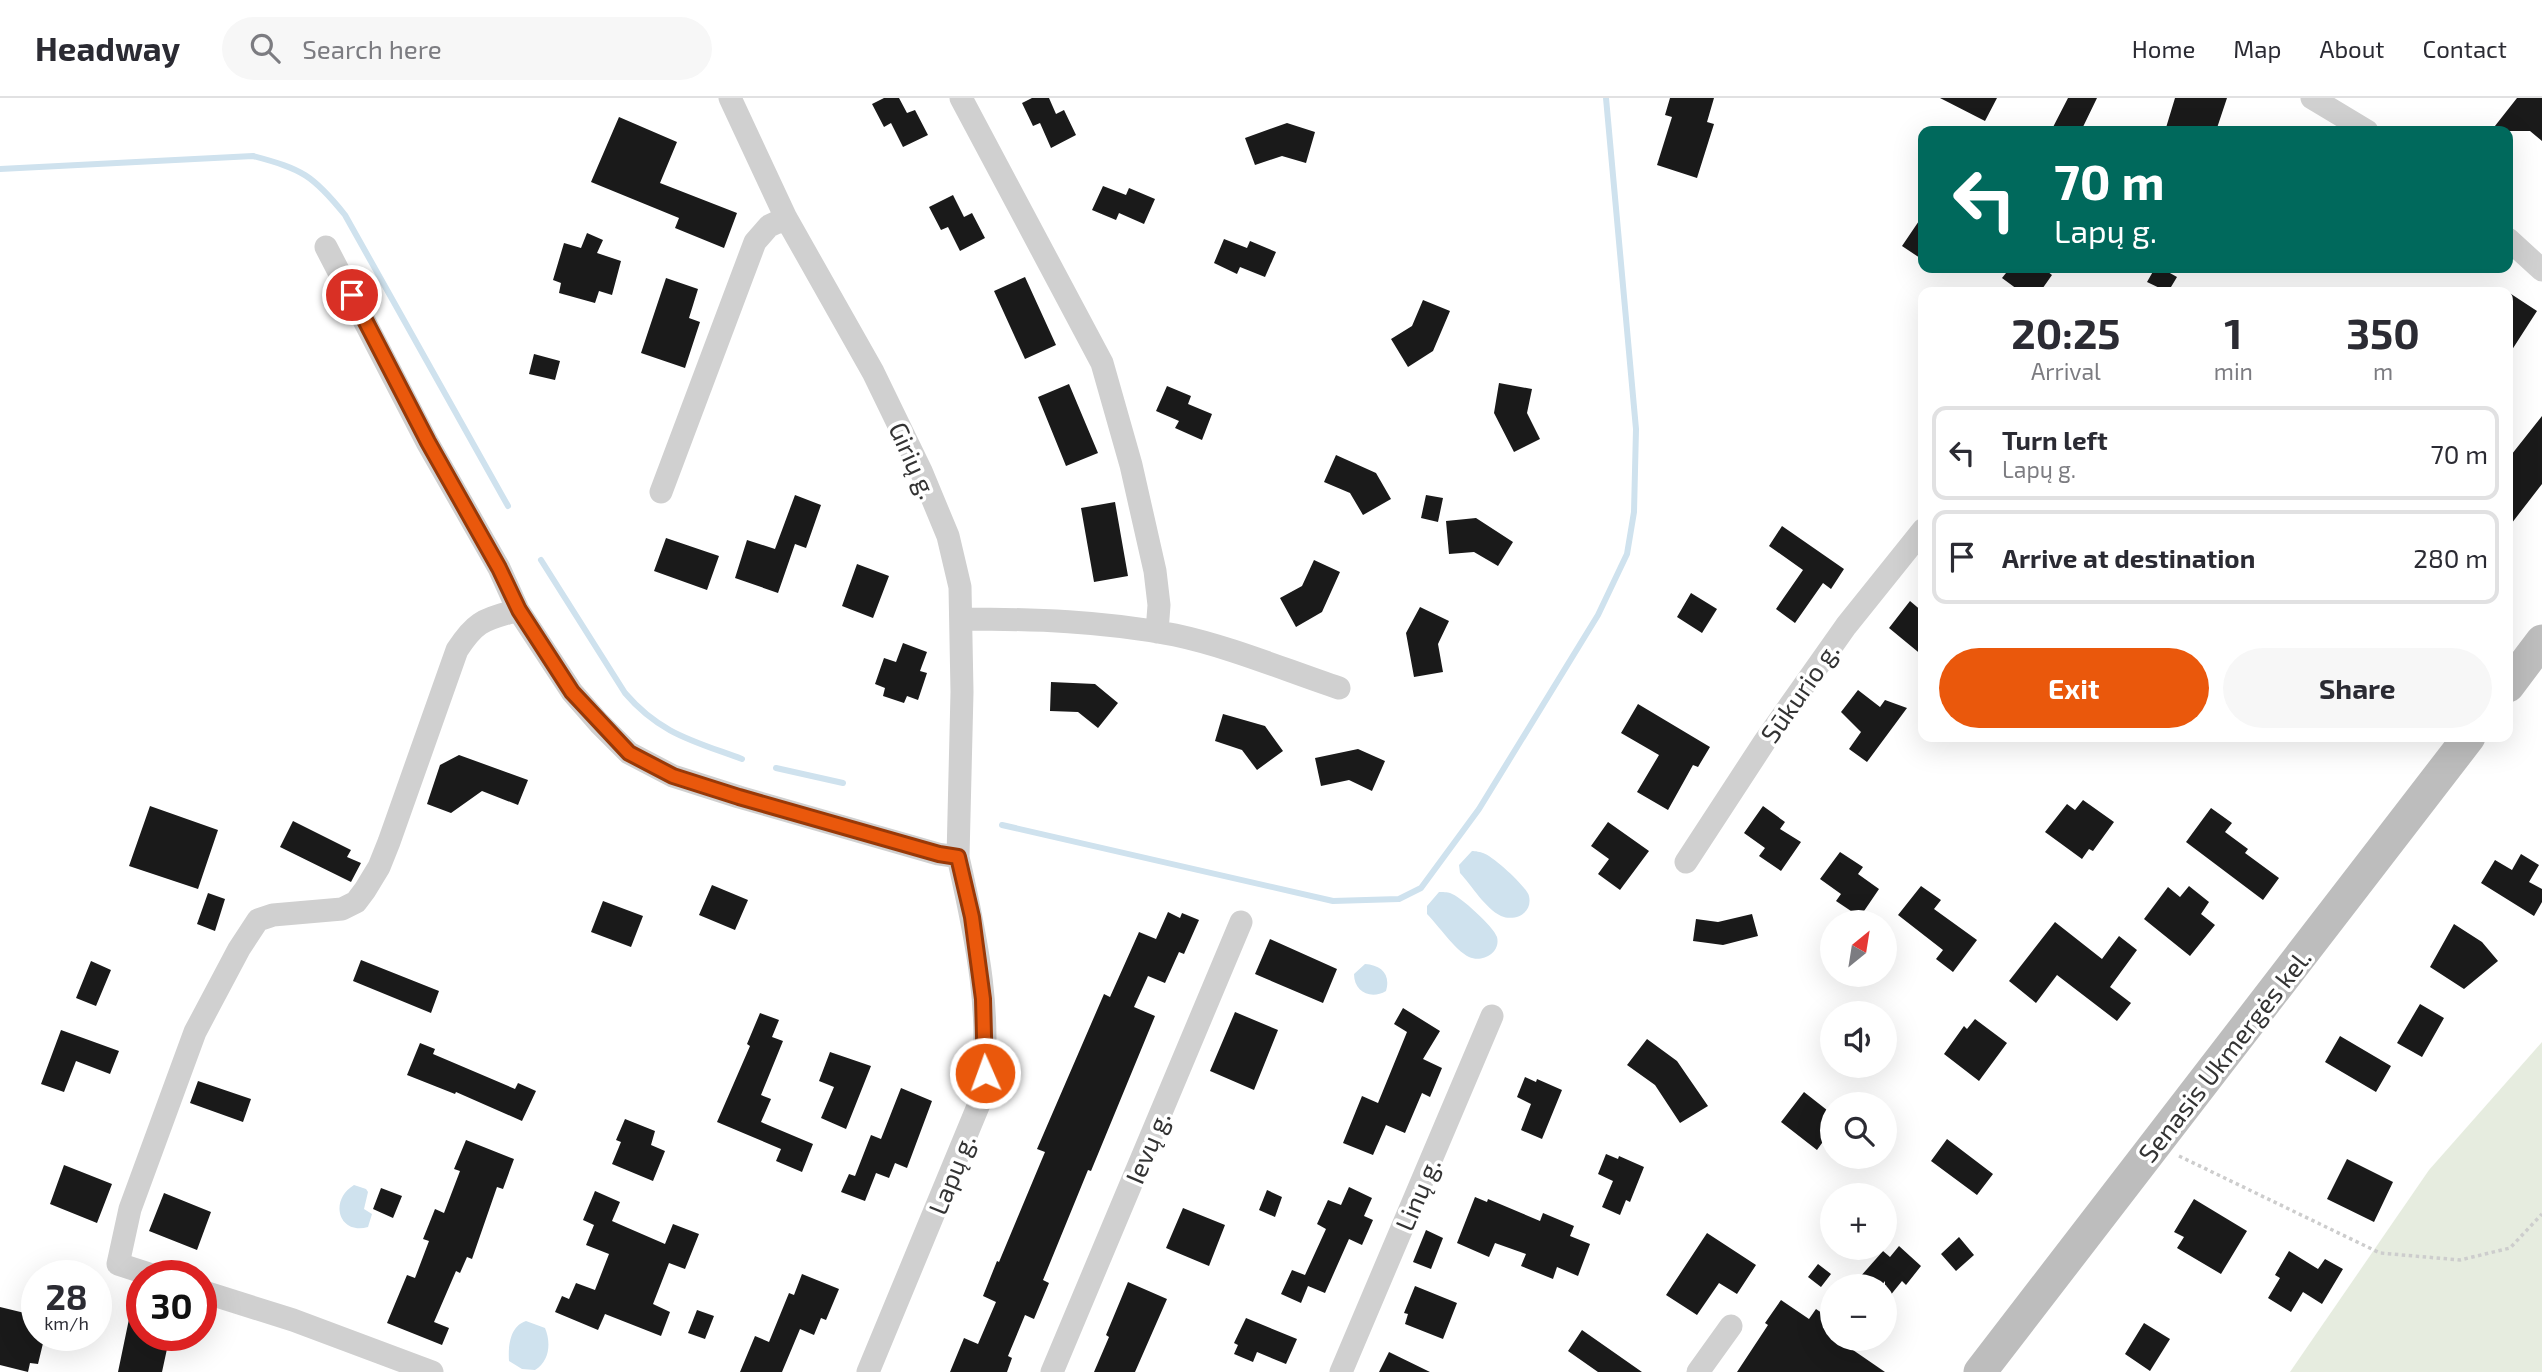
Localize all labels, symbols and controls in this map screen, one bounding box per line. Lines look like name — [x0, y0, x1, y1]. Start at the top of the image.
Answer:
search box — [222, 17, 712, 80]
text: Headway — [35, 28, 180, 68]
icon: search — [246, 29, 284, 67]
text: Search here — [302, 33, 442, 64]
text: Home — [2132, 34, 2195, 63]
text: Map — [2233, 34, 2281, 63]
text: About — [2319, 34, 2385, 63]
text: Contact — [2423, 34, 2507, 63]
text: 70 m — [2054, 151, 2165, 210]
icon: left — [1939, 154, 2030, 245]
text: Lapų g. — [2054, 211, 2157, 249]
pin — [322, 265, 382, 325]
icon: arrive — [333, 276, 371, 314]
text: 20:25 — [2011, 307, 2121, 357]
text: 1 — [2224, 307, 2242, 357]
text: 350 — [2346, 307, 2420, 357]
text: Arrival — [2031, 357, 2101, 385]
text: min — [2214, 357, 2253, 385]
text: m — [2373, 357, 2393, 385]
street label: Girių g. — [883, 417, 945, 503]
text: Turn left — [2002, 424, 2108, 455]
icon: left — [1943, 434, 1981, 472]
text: 70 m — [2430, 438, 2488, 469]
text: Lapų g. — [2002, 455, 2076, 483]
icon: arrive — [1943, 538, 1981, 576]
text: Arrive at destination — [2002, 542, 2255, 573]
text: 280 m — [2413, 542, 2488, 573]
street label: Sūkurio g. — [1753, 636, 1845, 748]
button: Exit — [1939, 648, 2209, 728]
button: Share — [2223, 648, 2492, 728]
north arrow — [1820, 910, 1897, 987]
map controls — [1820, 910, 1897, 1351]
street label: Senasis Ukmergės kel. — [2131, 942, 2317, 1168]
button: sound — [1820, 1001, 1897, 1078]
position arrow — [948, 1036, 1022, 1110]
button: search — [1820, 1092, 1897, 1169]
street label: Ievų g. — [1118, 1106, 1176, 1188]
street label: Lapų g. — [921, 1129, 981, 1219]
street label: Linų g. — [1388, 1153, 1446, 1235]
button: + — [1820, 1183, 1897, 1260]
speed limit sign: 30 — [126, 1260, 217, 1351]
button: − — [1820, 1274, 1897, 1351]
text: 28 — [45, 1275, 88, 1317]
text: km/h — [44, 1312, 89, 1334]

